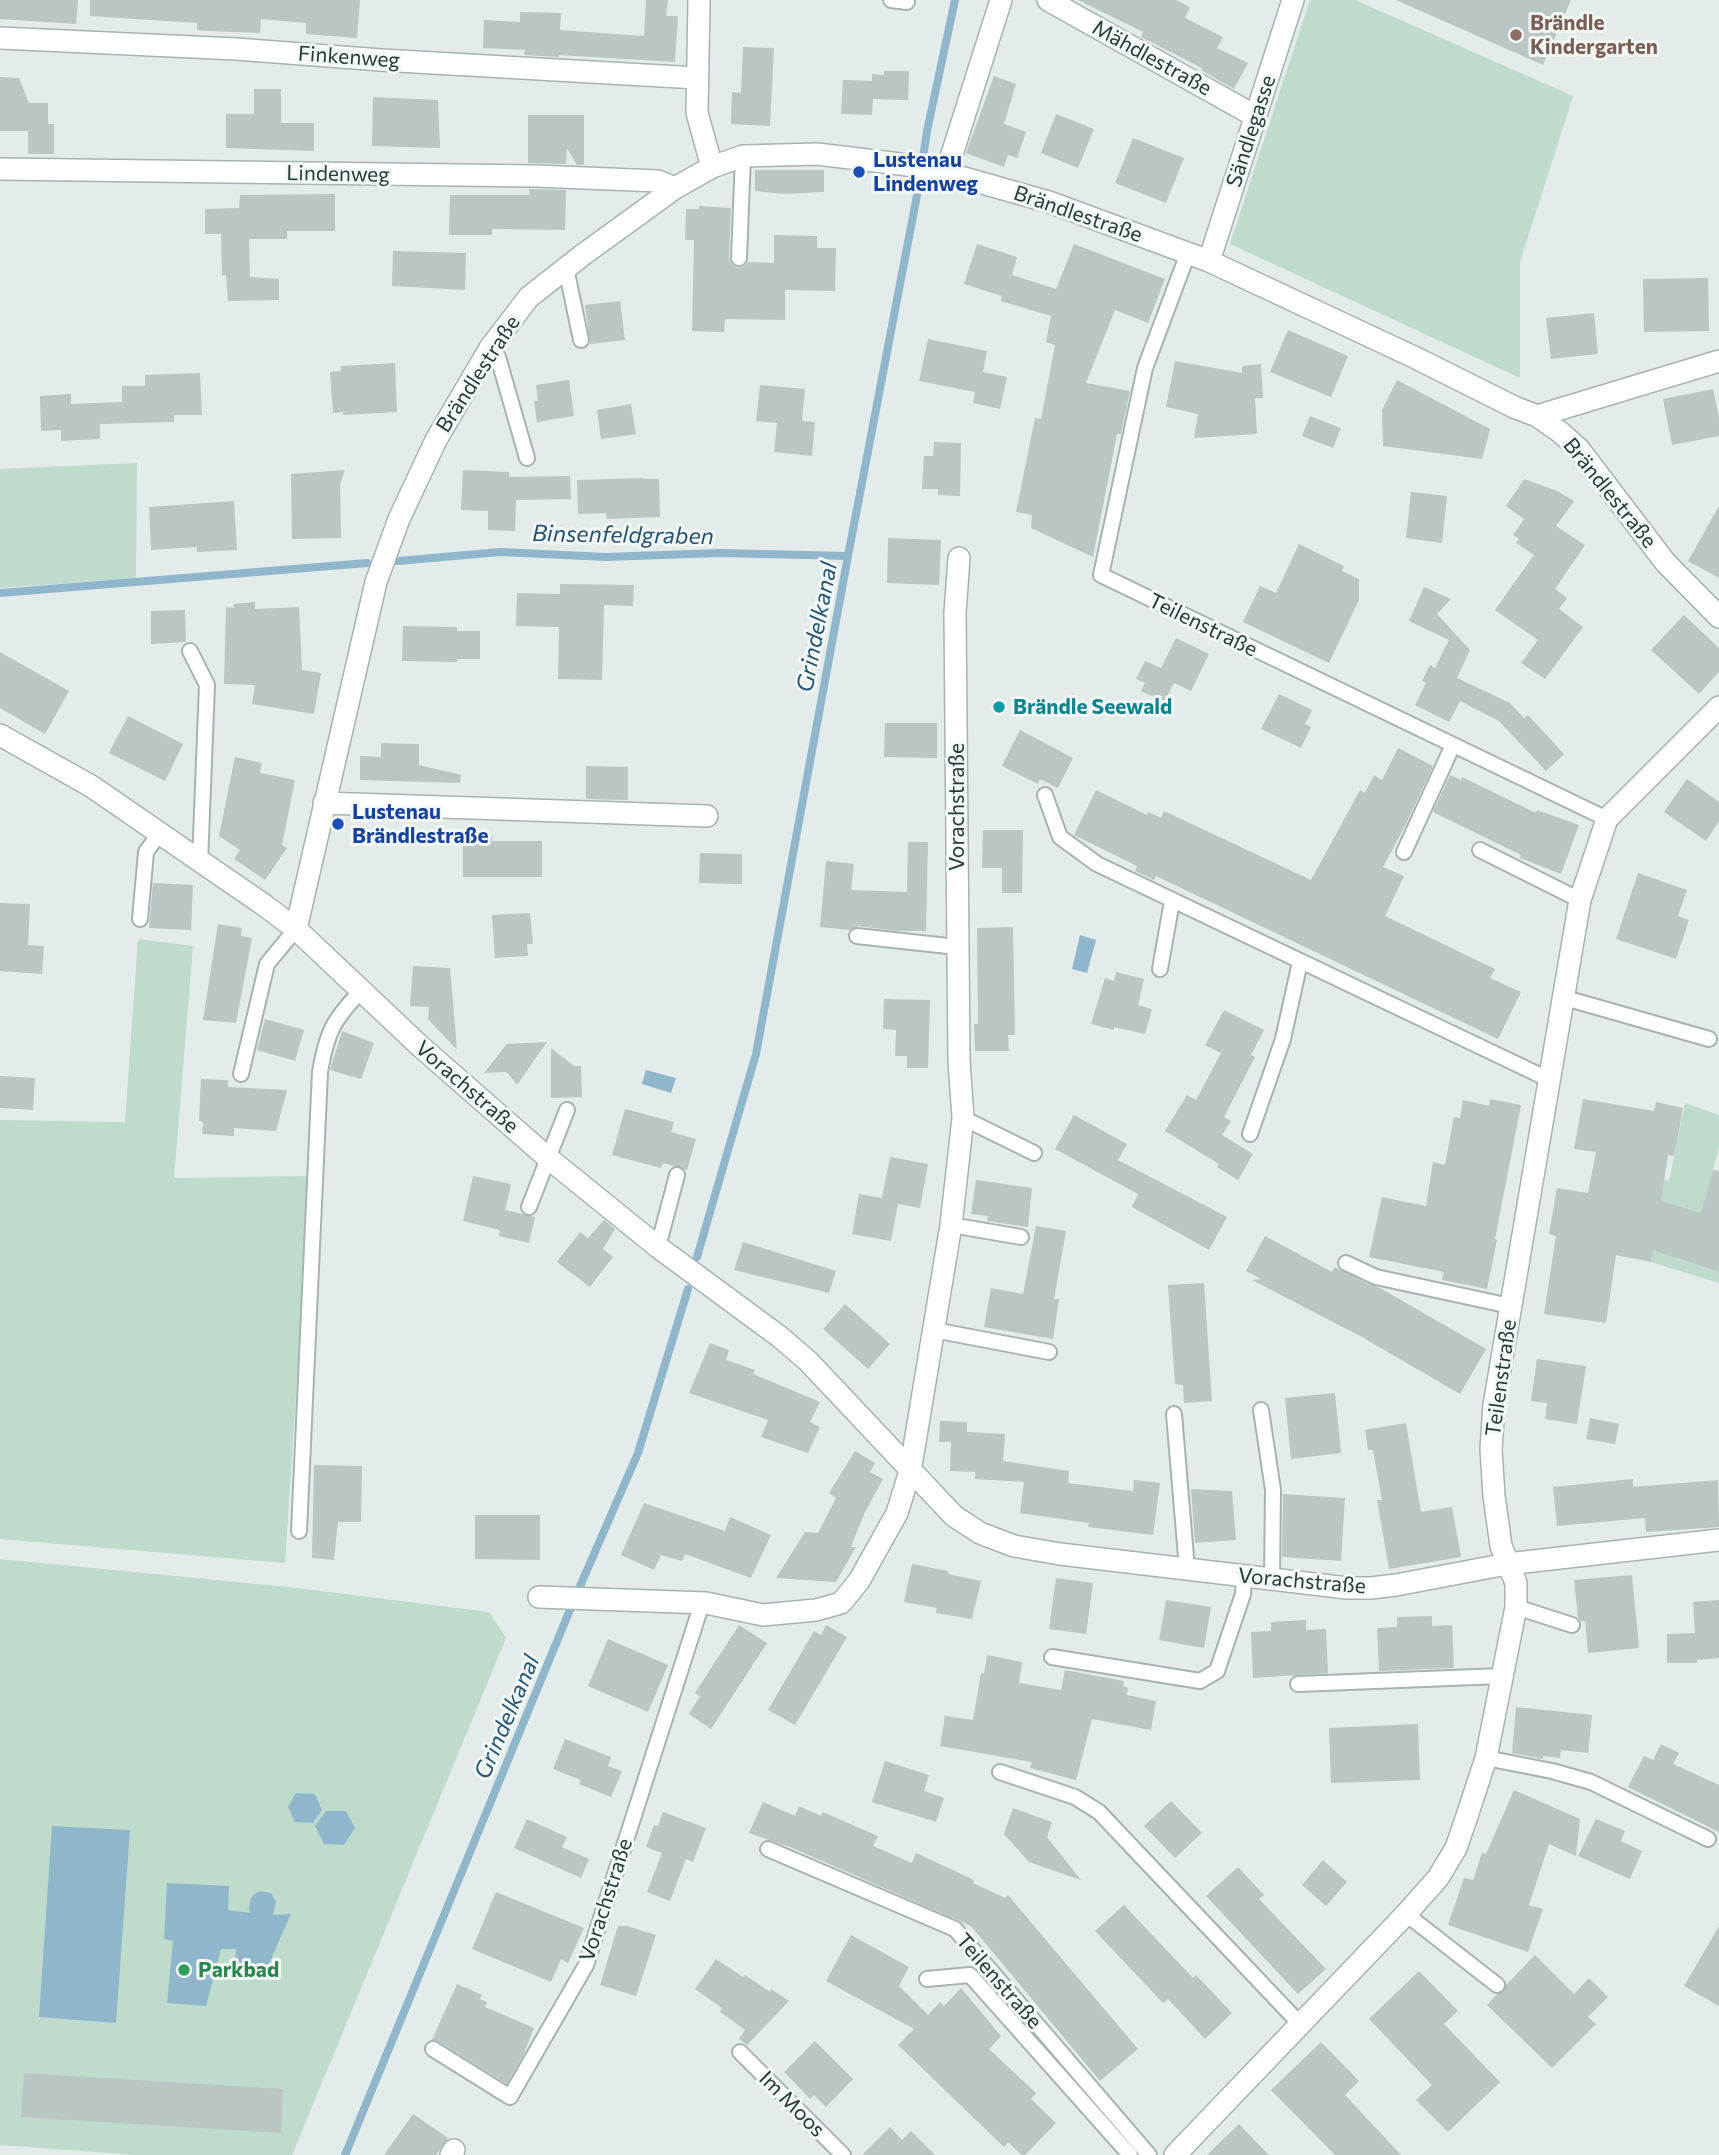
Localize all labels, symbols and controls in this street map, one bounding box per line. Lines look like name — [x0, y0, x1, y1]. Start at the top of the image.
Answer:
place label: Brändle Kindergarten — [1530, 10, 1658, 60]
street label: Mähdlestraße — [1088, 15, 1216, 101]
marker: Brändle Kindergarten — [1508, 27, 1524, 43]
street label: Finkenweg — [297, 41, 401, 73]
street label: Sändlegasse — [1221, 72, 1281, 190]
place label: Lustenau Lindenweg — [873, 147, 978, 197]
street label: Lindenweg — [286, 161, 390, 187]
marker: Lustenau Lindenweg — [851, 164, 867, 180]
street label: Brändlestraße — [1010, 180, 1146, 248]
street label: Brändlestraße — [431, 311, 525, 437]
street label: Brändlestraße — [1558, 433, 1662, 553]
water label: Binsenfeldgraben — [532, 520, 714, 550]
water label: Grindelkanal — [791, 560, 843, 694]
street label: Teilenstraße — [1145, 588, 1261, 662]
place label: Brändle Seewald — [1013, 694, 1172, 720]
marker: Brändle Seewald — [991, 699, 1007, 715]
street label: Vorachstraße — [944, 743, 970, 871]
place label: Lustenau Brändlestraße — [352, 799, 488, 849]
marker: Lustenau Brändlestraße — [330, 816, 346, 832]
street label: Vorachstraße — [410, 1035, 524, 1139]
street label: Teilenstraße — [1480, 1318, 1522, 1438]
street label: Vorachstraße — [1237, 1563, 1367, 1599]
water label: Grindelkanal — [469, 1651, 545, 1783]
street label: Vorachstraße — [574, 1835, 638, 1965]
street label: Teilenstraße — [951, 1928, 1047, 2034]
place label: Parkbad — [198, 1957, 279, 1983]
marker: Parkbad — [176, 1962, 192, 1978]
street label: Im Moos — [754, 2066, 830, 2142]

